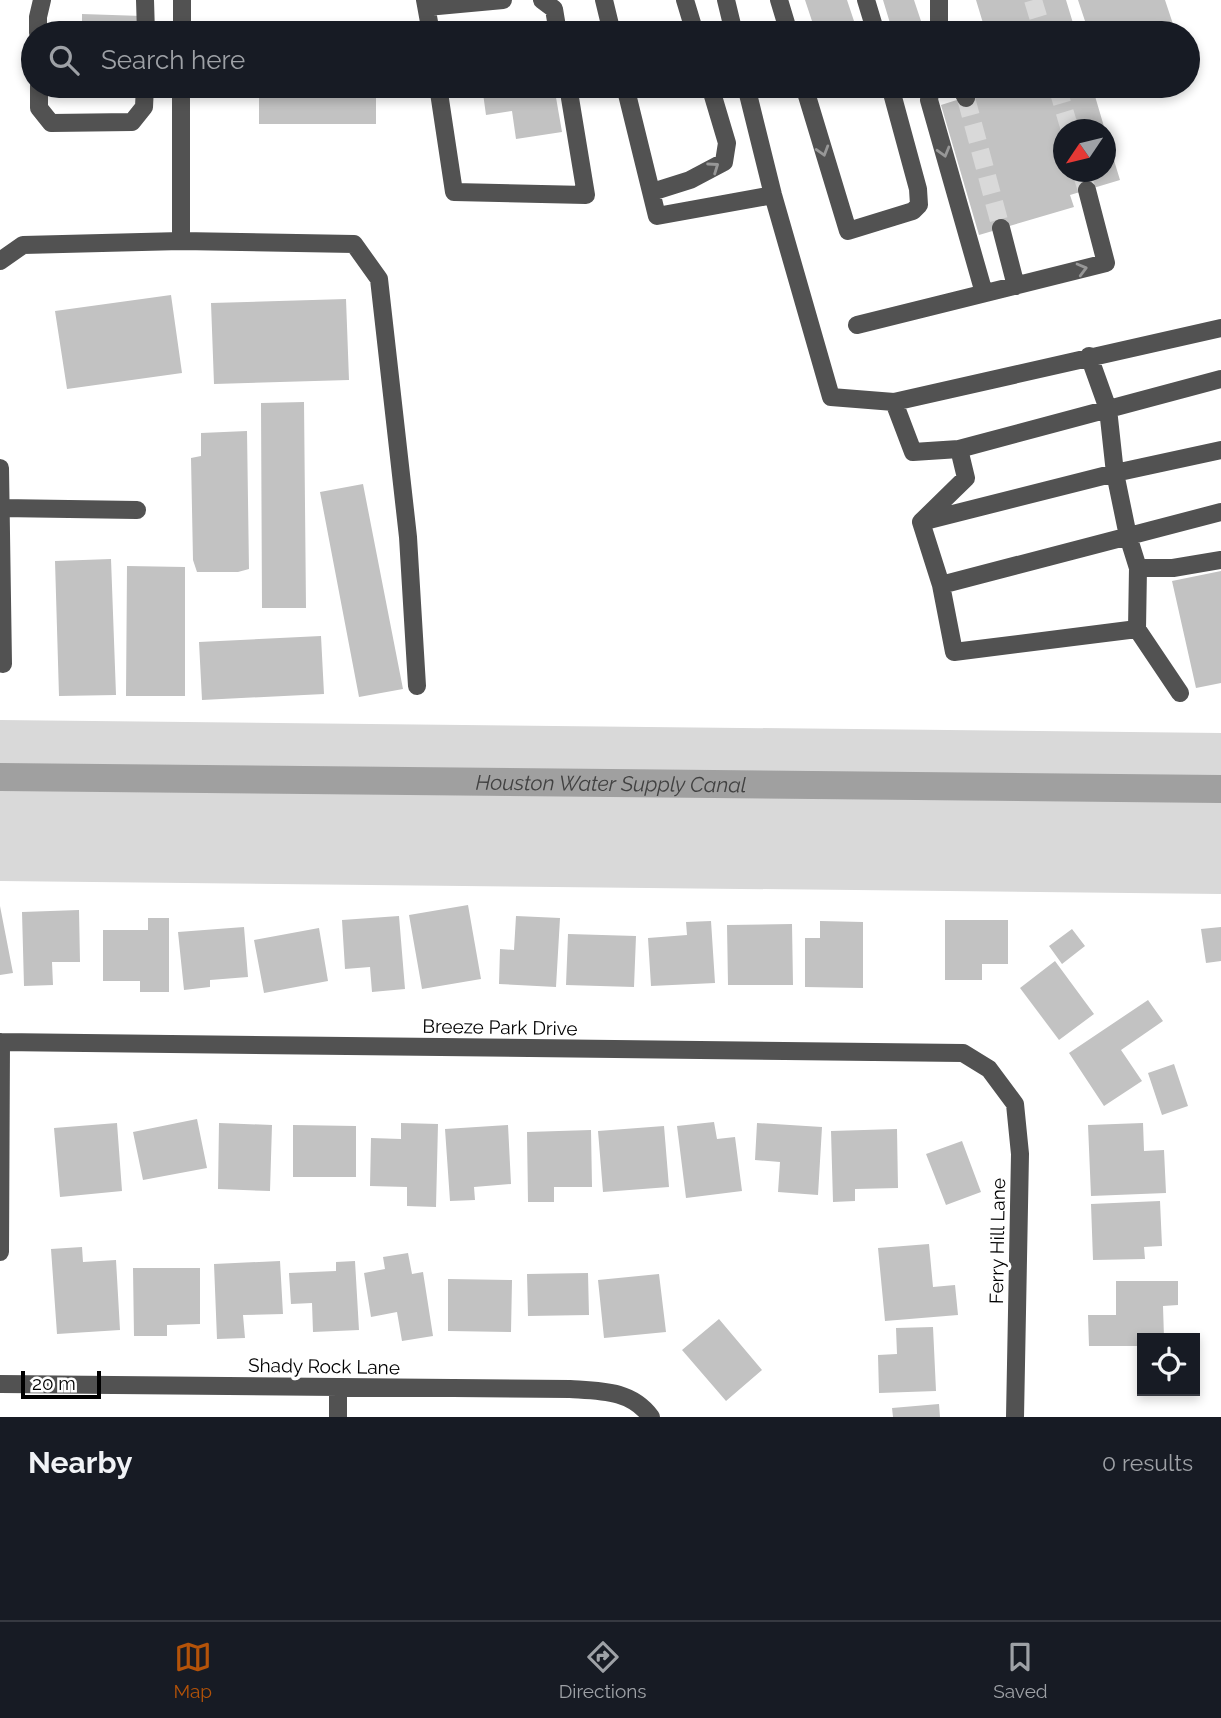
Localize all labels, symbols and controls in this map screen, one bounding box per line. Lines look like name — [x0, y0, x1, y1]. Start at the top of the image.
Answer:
search box — [21, 21, 1200, 98]
icon: search — [45, 41, 83, 79]
text: Search here — [101, 45, 245, 75]
north arrow — [1053, 119, 1116, 182]
one-way arrow — [814, 145, 829, 157]
one-way arrow — [935, 146, 950, 158]
one-way arrow — [707, 163, 719, 175]
one-way arrow — [1076, 263, 1088, 277]
water label: Houston Water Supply Canal — [475, 769, 746, 797]
street label: Breeze Park Drive — [422, 1015, 578, 1039]
street label: Ferry Hill Lane — [985, 1178, 1009, 1304]
map controls — [1137, 1333, 1200, 1396]
button: locate — [1137, 1333, 1200, 1396]
street label: Shady Rock Lane — [248, 1354, 400, 1378]
scale bar — [21, 1368, 102, 1400]
text: 20 m — [32, 1372, 76, 1394]
text: Nearby — [28, 1445, 132, 1480]
text: 0 results — [1102, 1449, 1193, 1476]
tab: Map — [173, 1638, 212, 1702]
tab: Directions — [559, 1638, 647, 1702]
tab: Saved — [993, 1638, 1048, 1702]

